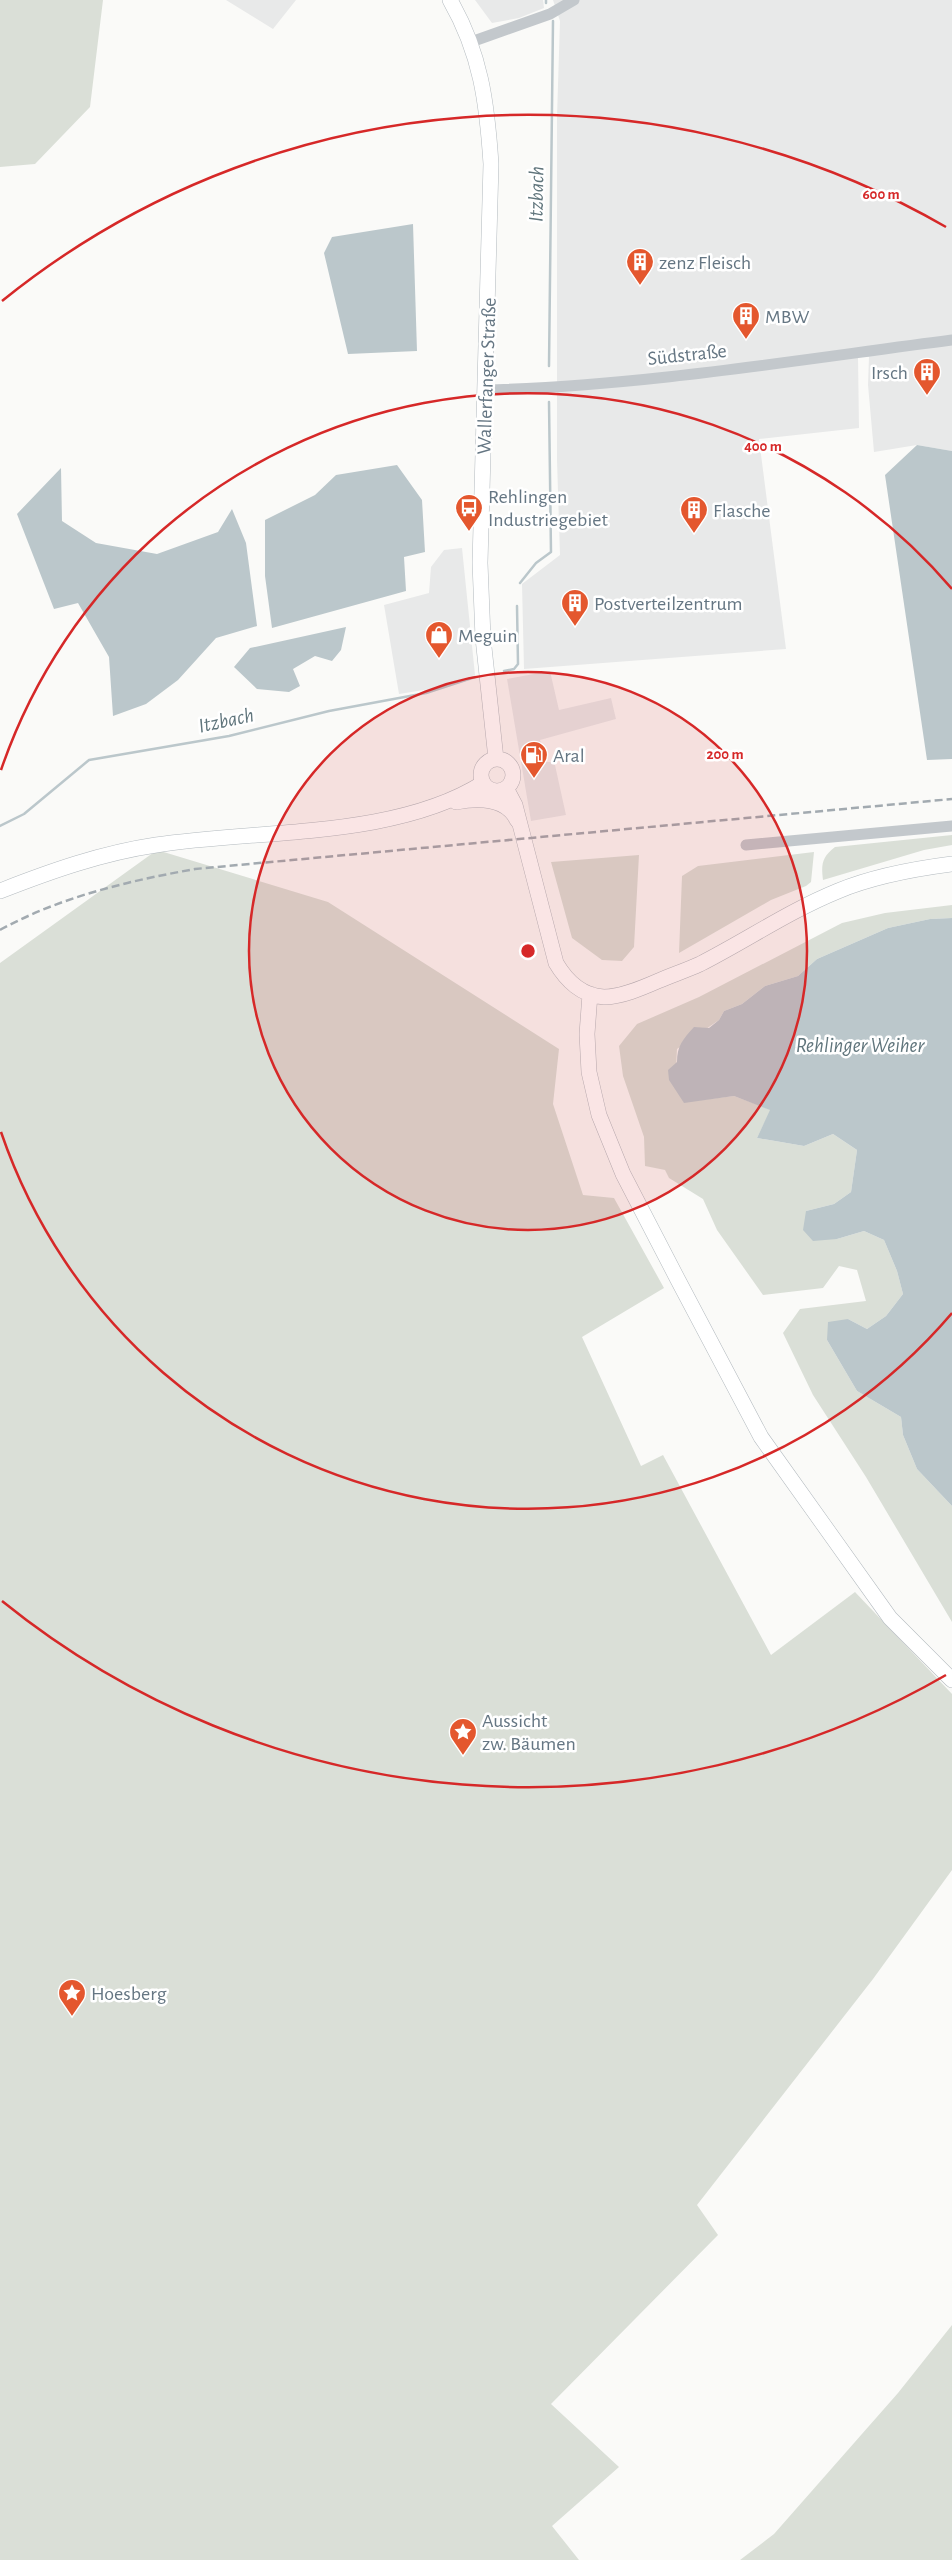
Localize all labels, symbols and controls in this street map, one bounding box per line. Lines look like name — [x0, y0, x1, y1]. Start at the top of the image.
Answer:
water label: Itzbach — [526, 166, 547, 222]
text: 600 m — [862, 187, 900, 202]
building icon: zenz Fleisch — [625, 247, 655, 286]
place label: zenz Fleisch — [659, 253, 751, 273]
street label: Wallerfanger Straße — [474, 297, 500, 455]
building icon: MBW — [731, 301, 761, 340]
place label: MBW — [765, 307, 810, 327]
street label: Südstraße — [646, 341, 728, 369]
building icon: Irsch — [912, 357, 942, 396]
place label: Irsch — [871, 363, 908, 383]
text: 400 m — [744, 439, 782, 454]
place label: Rehlingen Industriegebiet — [488, 487, 608, 530]
bus stop icon: Rehlingen Industriegebiet — [454, 493, 484, 532]
building icon: Flasche — [679, 495, 709, 534]
place label: Flasche — [713, 501, 771, 521]
building icon: Postverteilzentrum — [560, 588, 590, 627]
place label: Postverteilzentrum — [594, 594, 742, 614]
shop icon: Meguin — [424, 620, 454, 659]
place label: Meguin — [458, 626, 518, 646]
water label: Itzbach — [196, 704, 256, 737]
fuel station icon: Aral — [519, 740, 549, 779]
place label: Aral — [553, 746, 585, 766]
text: 200 m — [706, 747, 744, 762]
centre of rings — [519, 942, 537, 960]
water label: Rehlinger Weiher — [796, 1035, 926, 1056]
place label: Aussicht zw. Bäumen — [482, 1711, 576, 1754]
place icon: Aussicht zw. Bäumen — [448, 1717, 478, 1756]
place icon: Hoesberg — [57, 1978, 87, 2017]
place label: Hoesberg — [91, 1984, 167, 2004]

